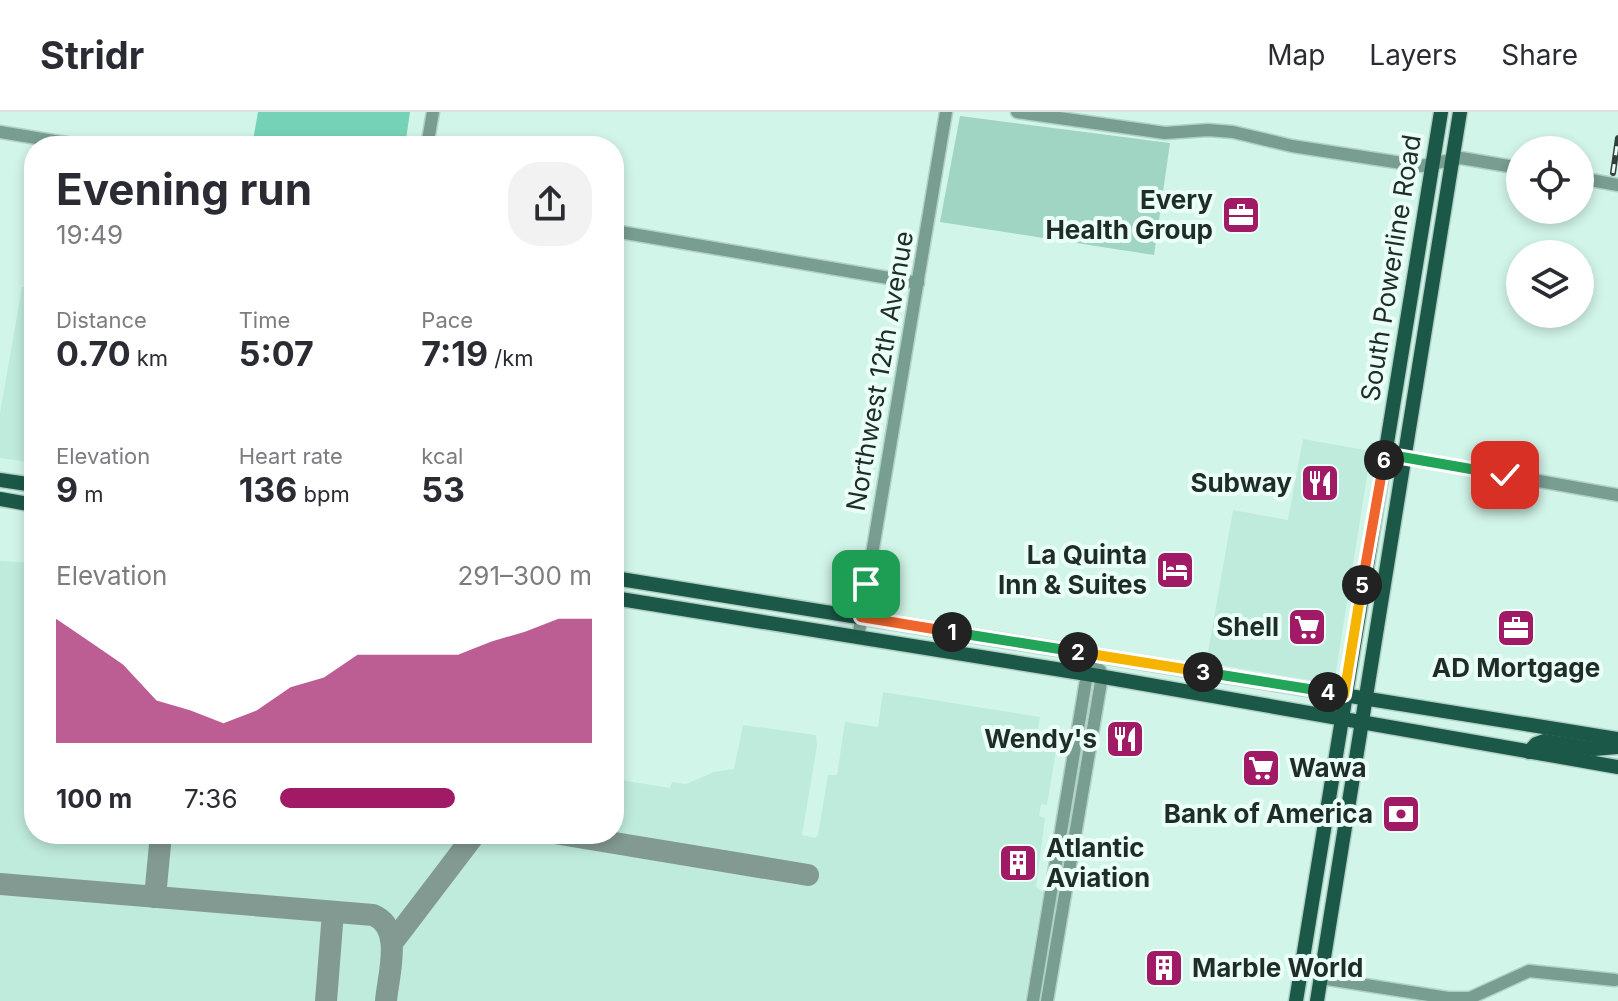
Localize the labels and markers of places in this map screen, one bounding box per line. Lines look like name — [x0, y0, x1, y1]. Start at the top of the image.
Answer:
place label: Every Health Group — [1045, 184, 1213, 245]
office icon: Every Health Group — [1220, 194, 1262, 236]
pin: 6 — [1364, 440, 1404, 480]
pin — [1471, 441, 1539, 509]
restaurant icon: Subway — [1299, 462, 1341, 504]
place label: Subway — [1190, 467, 1292, 498]
place label: La Quinta Inn & Suites — [998, 539, 1147, 600]
hotel icon: La Quinta Inn & Suites — [1154, 549, 1196, 591]
pin — [832, 550, 900, 618]
pin: 5 — [1342, 565, 1382, 605]
supermarket icon: Shell — [1286, 606, 1328, 648]
office icon: AD Mortgage — [1495, 607, 1537, 649]
place label: Shell — [1216, 611, 1279, 642]
pin: 1 — [932, 612, 972, 652]
pin: 2 — [1058, 632, 1098, 672]
pin: 3 — [1183, 652, 1223, 692]
place label: AD Mortgage — [1432, 652, 1600, 683]
pin: 4 — [1308, 672, 1348, 712]
restaurant icon: Wendy's — [1104, 718, 1146, 760]
place label: Wendy's — [984, 723, 1097, 754]
supermarket icon: Wawa — [1240, 747, 1282, 789]
place label: Wawa — [1289, 752, 1367, 783]
bank icon: Bank of America — [1380, 793, 1422, 835]
place label: Bank of America — [1164, 798, 1373, 829]
place label: Atlantic Aviation — [1046, 832, 1150, 893]
building icon: Atlantic Aviation — [997, 842, 1039, 884]
building icon: Marble World — [1143, 947, 1185, 989]
place label: Marble World — [1192, 952, 1363, 983]

